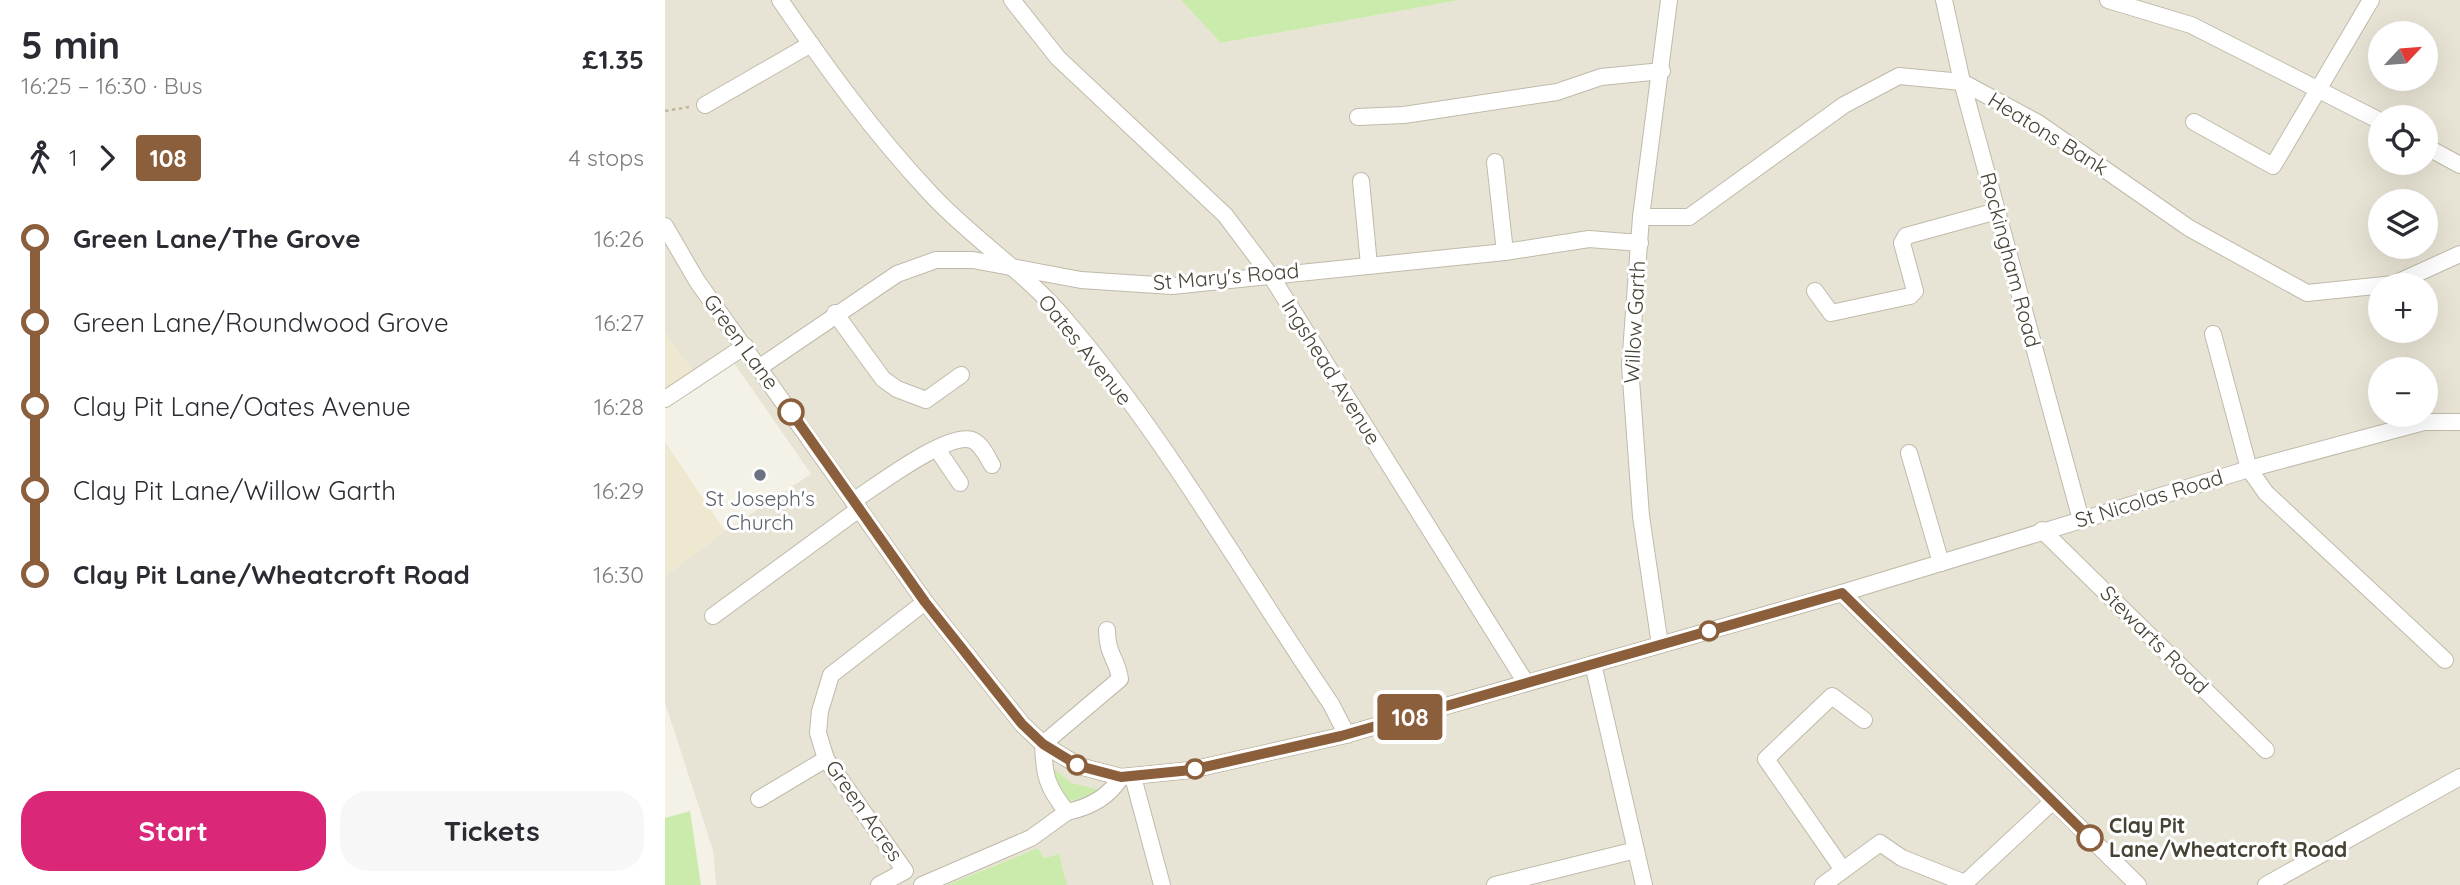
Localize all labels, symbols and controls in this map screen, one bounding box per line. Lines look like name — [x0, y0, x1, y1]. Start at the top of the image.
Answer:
text: 5 min — [21, 21, 120, 69]
north arrow — [2368, 21, 2438, 91]
map controls — [2368, 21, 2438, 427]
text: £1.35 — [582, 43, 644, 76]
text: 16:25 – 16:30 · Bus — [21, 71, 203, 100]
street label: Heatons Bank — [1984, 86, 2114, 180]
button: locate — [2368, 105, 2438, 175]
icon: walk — [21, 139, 59, 177]
icon: forward — [88, 139, 126, 177]
text: 1 — [69, 143, 78, 172]
text: 108 — [150, 143, 187, 173]
text: 4 stops — [569, 143, 644, 172]
street label: Rockingham Road — [1975, 169, 2047, 350]
button: layers — [2368, 189, 2438, 259]
text: Green Lane/The Grove — [73, 222, 361, 255]
text: 16:26 — [594, 224, 644, 253]
street label: St Mary's Road — [1152, 257, 1300, 295]
street label: Willow Garth — [1618, 260, 1650, 384]
button: + — [2368, 273, 2438, 343]
street label: Green Lane — [698, 289, 785, 394]
street label: Oates Avenue — [1033, 289, 1138, 410]
street label: Ingshead Avenue — [1277, 294, 1387, 449]
text: Green Lane/Roundwood Grove — [73, 306, 449, 339]
text: 16:27 — [595, 308, 644, 337]
button: − — [2368, 357, 2438, 427]
text: Clay Pit Lane/Oates Avenue — [73, 390, 411, 423]
text: 16:28 — [594, 392, 644, 421]
unlabelled marker — [778, 399, 804, 425]
street label: St Nicolas Road — [2072, 463, 2226, 533]
marker: St Joseph's Church — [752, 467, 768, 483]
text: Clay Pit Lane/Willow Garth — [73, 474, 396, 507]
text: 16:29 — [593, 476, 644, 505]
place label: St Joseph's Church — [705, 485, 815, 535]
text: Clay Pit Lane/Wheatcroft Road — [73, 558, 470, 591]
text: 16:30 — [593, 560, 644, 589]
street label: Stewarts Road — [2095, 580, 2214, 699]
unlabelled marker — [1699, 621, 1719, 641]
line badge: 108 — [1370, 694, 1450, 740]
text: 108 — [1391, 702, 1429, 732]
street label: Green Acres — [820, 755, 909, 866]
unlabelled marker — [1067, 755, 1087, 775]
unlabelled marker — [1185, 759, 1205, 779]
button: Start — [21, 791, 326, 871]
button: Tickets — [340, 791, 644, 871]
place label: Clay Pit Lane/Wheatcroft Road — [2109, 812, 2347, 862]
marker: Clay Pit Lane/Wheatcroft Road — [2077, 825, 2103, 851]

